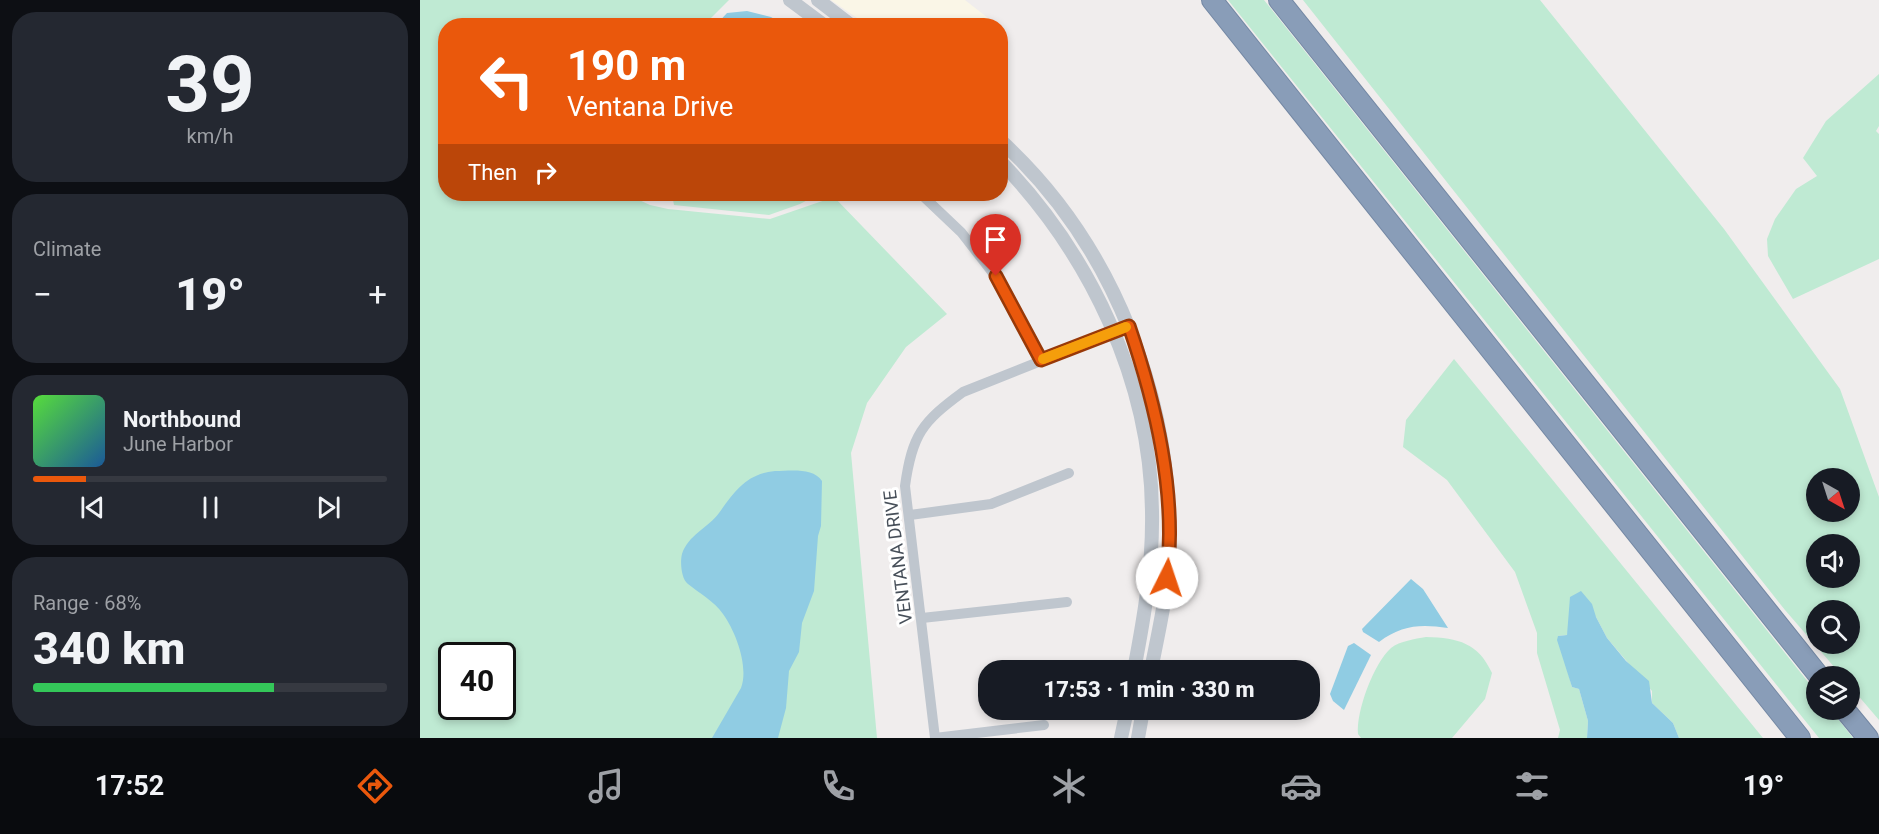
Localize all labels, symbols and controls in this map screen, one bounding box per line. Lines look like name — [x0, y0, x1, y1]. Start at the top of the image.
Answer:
text: 39 — [165, 39, 255, 130]
text: 190 m — [567, 41, 686, 90]
icon: left — [468, 42, 546, 120]
text: Ventana Drive — [567, 91, 733, 123]
text: km/h — [187, 124, 233, 148]
icon: right — [529, 156, 562, 189]
text: Then — [468, 160, 517, 185]
pin — [970, 214, 1021, 276]
icon: arrive — [979, 223, 1012, 256]
text: Climate — [33, 237, 101, 261]
text: 19° — [175, 268, 245, 321]
text: − — [33, 275, 52, 314]
text: + — [368, 275, 387, 314]
text: Northbound — [123, 407, 241, 432]
text: June Harbor — [123, 432, 233, 456]
north arrow — [1806, 468, 1860, 522]
map controls — [1806, 468, 1860, 720]
street label: VENTANA DRIVE — [879, 489, 916, 625]
icon: previous — [76, 491, 109, 524]
icon: pause — [194, 491, 227, 524]
icon: next — [312, 491, 345, 524]
button: sound — [1806, 534, 1860, 588]
position arrow — [1135, 546, 1199, 610]
text: Range · 68% — [33, 591, 141, 615]
button: search — [1806, 600, 1860, 654]
text: 340 km — [33, 622, 185, 675]
speed limit sign: 40 — [438, 642, 516, 720]
button: layers — [1806, 666, 1860, 720]
text: 17:53 · 1 min · 330 m — [1044, 677, 1254, 702]
icon: directions — [354, 765, 396, 807]
icon: music — [585, 765, 627, 807]
icon: phone — [817, 765, 859, 807]
icon: climate — [1048, 765, 1090, 807]
icon: car — [1280, 765, 1322, 807]
icon: filters — [1511, 765, 1553, 807]
text: 17:52 — [95, 770, 164, 802]
text: 19° — [1743, 770, 1784, 802]

